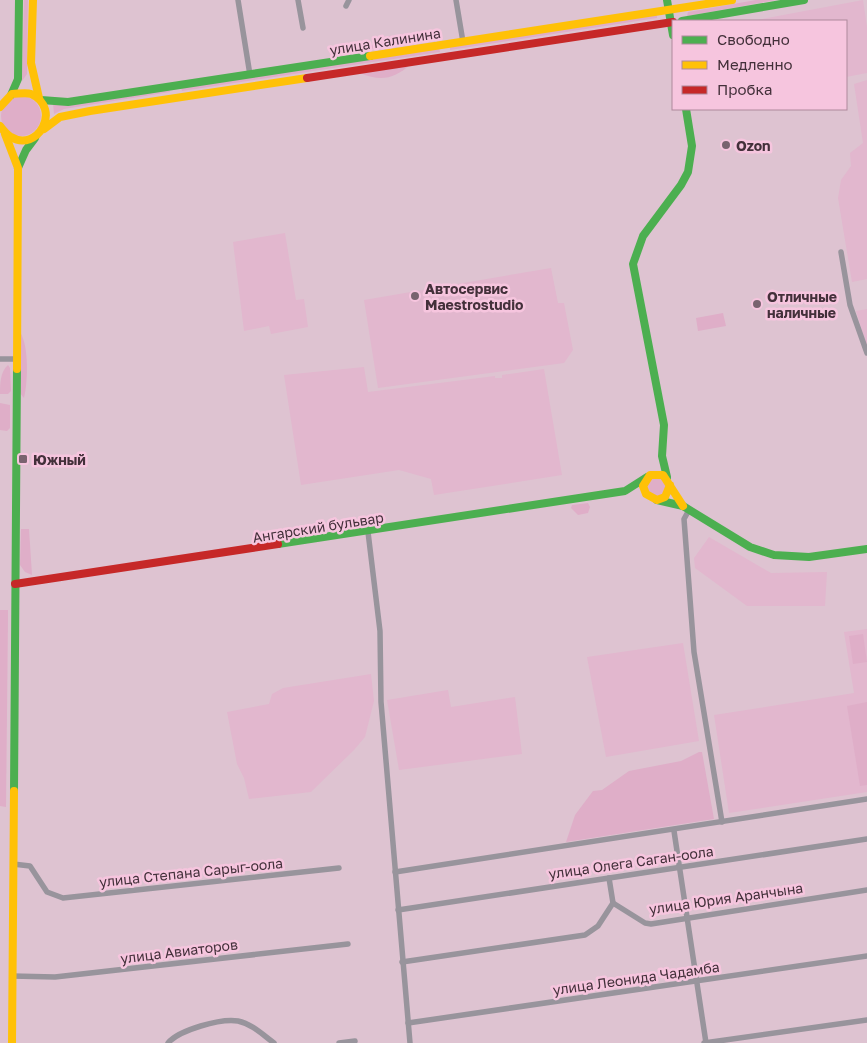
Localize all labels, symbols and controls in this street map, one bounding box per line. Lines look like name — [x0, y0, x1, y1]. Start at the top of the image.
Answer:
legend — [672, 20, 847, 110]
street label: улица Калинина — [328, 24, 442, 58]
text: Свободно — [717, 30, 790, 48]
text: Медленно — [717, 55, 793, 73]
text: Пробка — [717, 80, 772, 98]
place label: Ozon — [736, 137, 771, 154]
marker: Ozon — [720, 139, 732, 151]
place label: Автосервис Maestrostudio — [425, 280, 523, 313]
place label: Отличные наличные — [767, 288, 837, 321]
marker: Автосервис Maestrostudio — [409, 290, 421, 302]
marker: Отличные наличные — [751, 298, 763, 310]
place label: Южный — [33, 451, 86, 468]
marker: Южный — [17, 453, 29, 465]
street label: Ангарский бульвар — [251, 508, 385, 546]
street label: улица Олега Саган-оола — [547, 842, 715, 882]
street label: улица Степана Сарыг-оола — [98, 854, 284, 890]
street label: улица Юрия Аранчына — [648, 879, 804, 917]
street label: улица Авиаторов — [119, 935, 239, 967]
street label: улица Леонида Чадамба — [551, 958, 721, 998]

